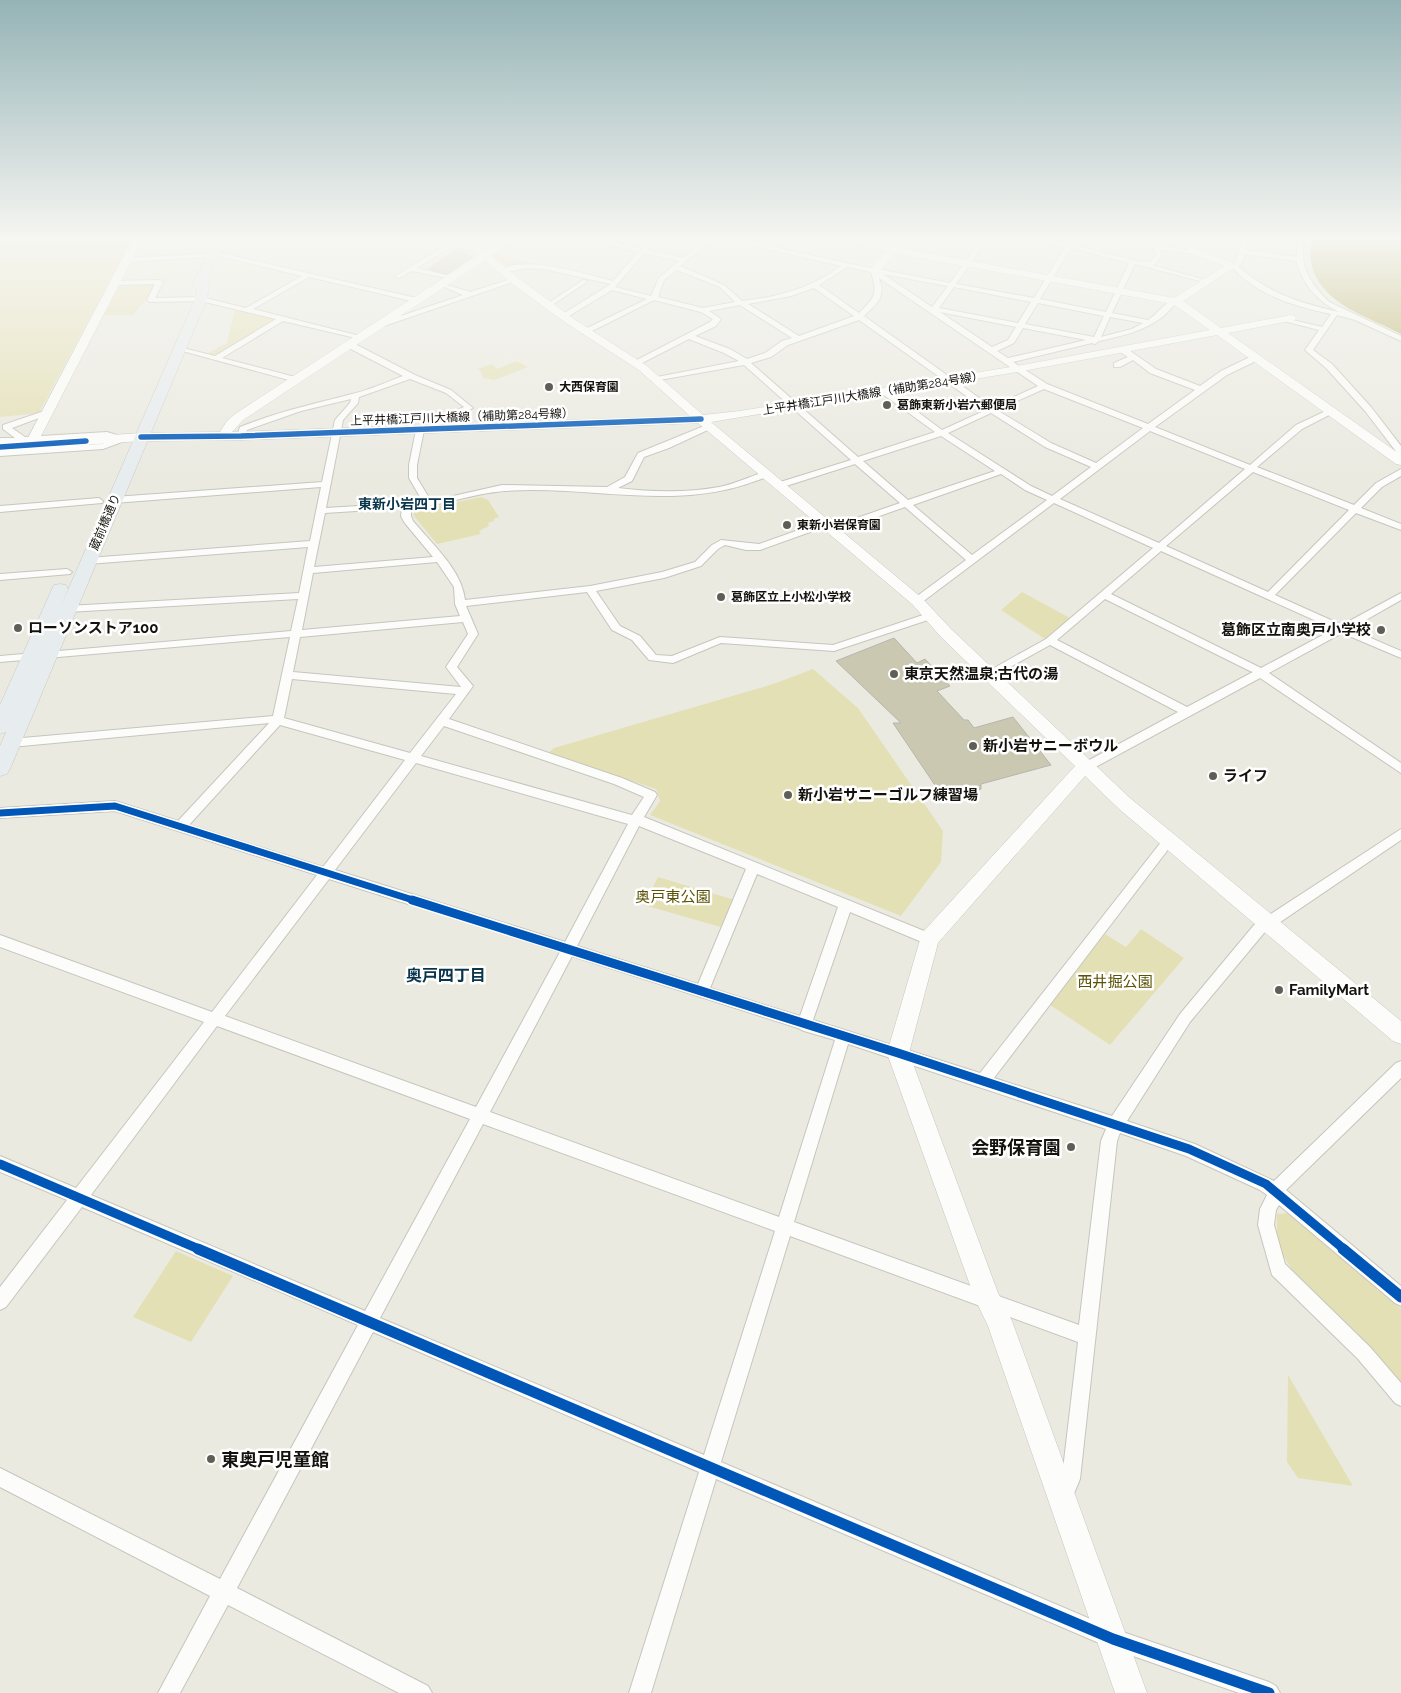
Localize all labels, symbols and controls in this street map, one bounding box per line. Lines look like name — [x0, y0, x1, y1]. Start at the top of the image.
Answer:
street label: 上平井橋江戸川大橋線（補助第284号線） — [761, 369, 985, 417]
place label: 大西保育園 — [559, 380, 619, 394]
marker: 大西保育園 — [543, 381, 555, 393]
place label: 葛飾東新小岩六郵便局 — [897, 398, 1017, 412]
marker: 葛飾東新小岩六郵便局 — [881, 399, 893, 411]
street label: 上平井橋江戸川大橋線（補助第284号線） — [350, 406, 574, 428]
street label: 蔵前橋通り — [87, 492, 123, 552]
district label: 東新小岩四丁目 — [358, 496, 456, 512]
place label: 東新小岩保育園 — [797, 518, 881, 532]
marker: 東新小岩保育園 — [781, 519, 793, 531]
place label: 葛飾区立上小松小学校 — [731, 590, 851, 604]
marker: 葛飾区立上小松小学校 — [715, 591, 727, 603]
place label: ローソンストア100 — [28, 619, 159, 637]
place label: 葛飾区立南奥戸小学校 — [1221, 621, 1371, 639]
marker: ローソンストア100 — [12, 622, 24, 634]
marker: 葛飾区立南奥戸小学校 — [1375, 624, 1387, 636]
place label: 東京天然温泉;古代の湯 — [904, 665, 1058, 683]
marker: 東京天然温泉;古代の湯 — [888, 668, 900, 680]
place label: 新小岩サニーボウル — [983, 737, 1118, 755]
marker: 新小岩サニーボウル — [967, 740, 979, 752]
place label: ライフ — [1223, 767, 1268, 785]
marker: ライフ — [1207, 770, 1219, 782]
place label: 新小岩サニーゴルフ練習場 — [798, 786, 978, 804]
marker: 新小岩サニーゴルフ練習場 — [782, 789, 794, 801]
park label: 奥戸東公園 — [635, 888, 711, 906]
district label: 奥戸四丁目 — [406, 966, 486, 985]
park label: 西井掘公園 — [1077, 973, 1153, 991]
place label: FamilyMart — [1289, 981, 1369, 999]
marker: FamilyMart — [1273, 984, 1285, 996]
place label: 会野保育園 — [971, 1137, 1061, 1158]
marker: 会野保育園 — [1065, 1141, 1077, 1153]
place label: 東奥戸児童館 — [221, 1449, 329, 1470]
marker: 東奥戸児童館 — [205, 1453, 217, 1465]

